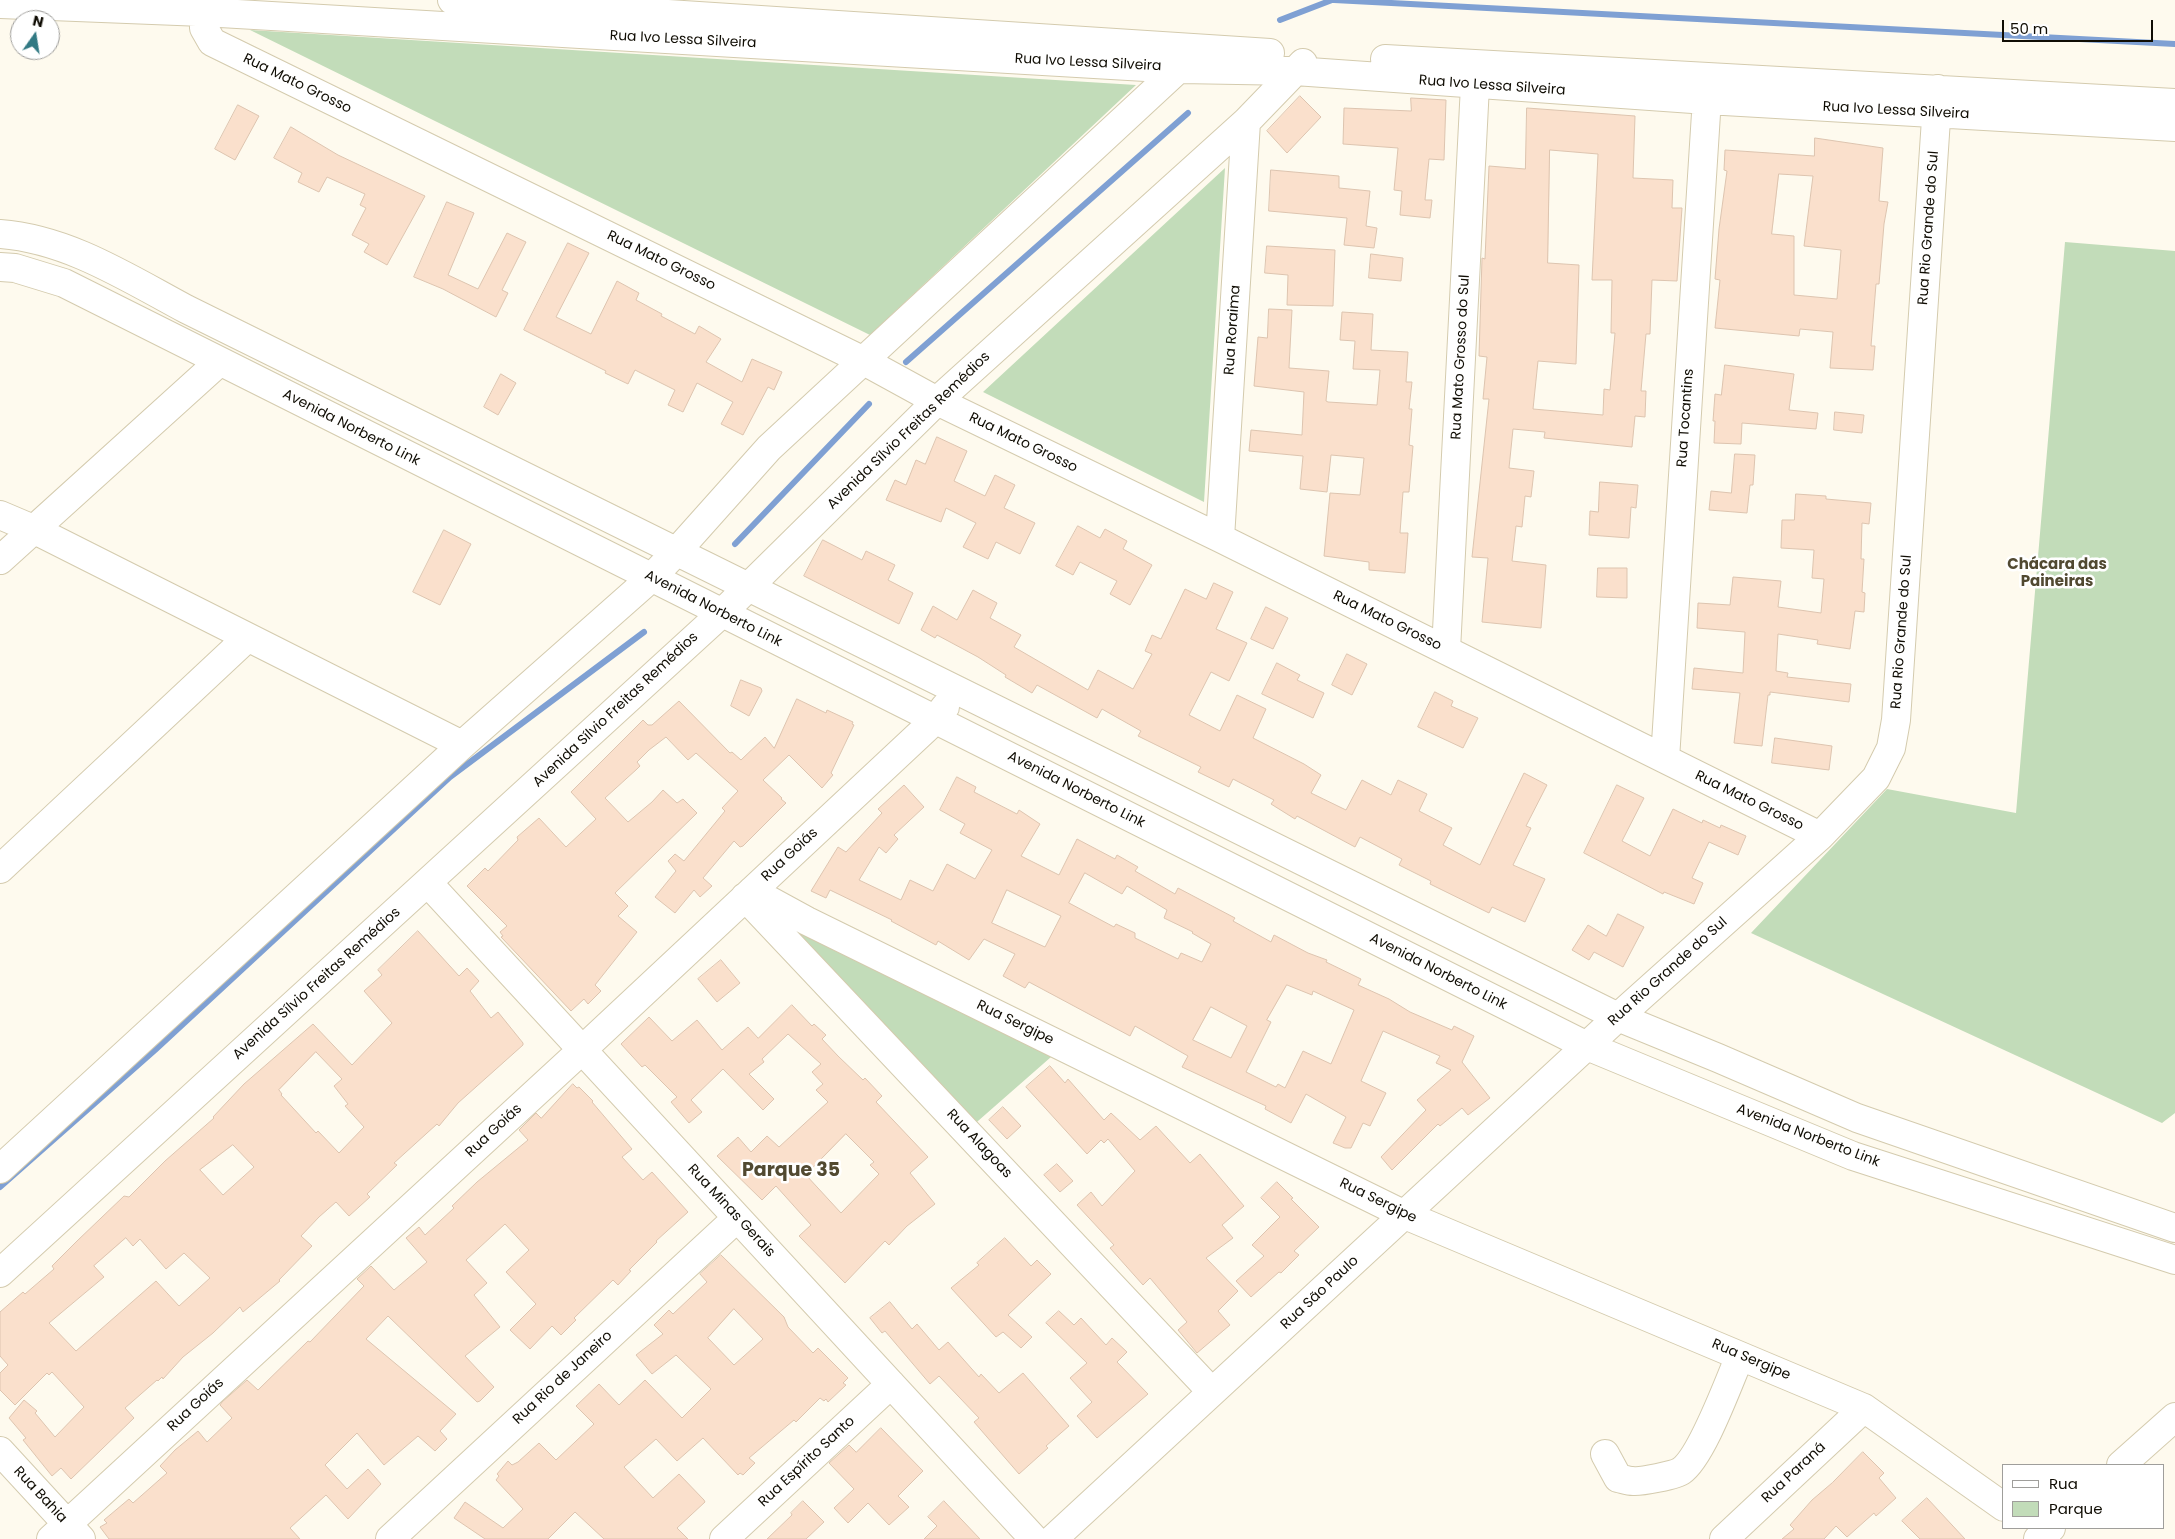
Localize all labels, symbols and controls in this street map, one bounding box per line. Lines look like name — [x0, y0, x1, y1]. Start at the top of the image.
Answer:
north arrow — [10, 10, 60, 60]
text: N — [31, 10, 46, 32]
scale bar — [2005, 10, 2156, 42]
text: 50 m — [2010, 18, 2048, 39]
street label: Rua Ivo Lessa Silveira — [609, 28, 757, 52]
street label: Rua Mato Grosso — [240, 50, 354, 118]
street label: Rua Ivo Lessa Silveira — [1014, 51, 1162, 75]
street label: Rua Ivo Lessa Silveira — [1418, 72, 1566, 100]
street label: Rua Ivo Lessa Silveira — [1822, 99, 1970, 123]
street label: Rua Rio Grande do Sul — [1915, 150, 1943, 306]
street label: Rua Mato Grosso — [604, 227, 718, 295]
street label: Rua Mato Grosso do Sul — [1448, 274, 1474, 440]
street label: Rua Roraima — [1221, 284, 1245, 376]
street label: Avenida Sílvio Freitas Remédios — [824, 349, 994, 513]
street label: Rua Tocantins — [1674, 368, 1698, 468]
street label: Avenida Norberto Link — [280, 386, 422, 470]
street label: Rua Mato Grosso — [966, 409, 1080, 477]
street label: Rua Rio Grande do Sul — [1888, 554, 1916, 710]
district label: Chácara das Paineiras — [2007, 556, 2107, 591]
street label: Avenida Norberto Link — [642, 567, 784, 651]
street label: Rua Mato Grosso — [1330, 587, 1444, 655]
street label: Avenida Sílvio Freitas Remédios — [530, 629, 702, 791]
street label: Avenida Norberto Link — [1005, 748, 1147, 832]
street label: Rua Mato Grosso — [1692, 767, 1806, 835]
street label: Rua Goiás — [758, 825, 822, 885]
street label: Avenida Sílvio Freitas Remédios — [230, 904, 404, 1064]
street label: Rua Rio Grande do Sul — [1605, 914, 1731, 1030]
street label: Avenida Norberto Link — [1367, 930, 1509, 1014]
street label: Rua Sergipe — [974, 997, 1056, 1049]
street label: Rua Goiás — [462, 1101, 526, 1161]
street label: Avenida Norberto Link — [1734, 1101, 1882, 1171]
street label: Rua Alagoas — [943, 1106, 1015, 1182]
district label: Parque 35 — [742, 1160, 840, 1182]
street label: Rua Minas Gerais — [684, 1161, 778, 1261]
street label: Rua Sergipe — [1337, 1175, 1419, 1227]
street label: Rua São Paulo — [1278, 1253, 1362, 1333]
street label: Rua Rio de Janeiro — [510, 1328, 616, 1428]
street label: Rua Sergipe — [1709, 1336, 1793, 1384]
street label: Rua Goiás — [164, 1375, 228, 1435]
street label: Rua Espírito Santo — [755, 1413, 859, 1511]
street label: Rua Paraná — [1759, 1439, 1829, 1507]
street label: Rua Bahia — [10, 1463, 70, 1527]
legend — [2002, 1464, 2165, 1529]
text: Rua — [2049, 1473, 2078, 1494]
text: Parque — [2049, 1498, 2102, 1519]

